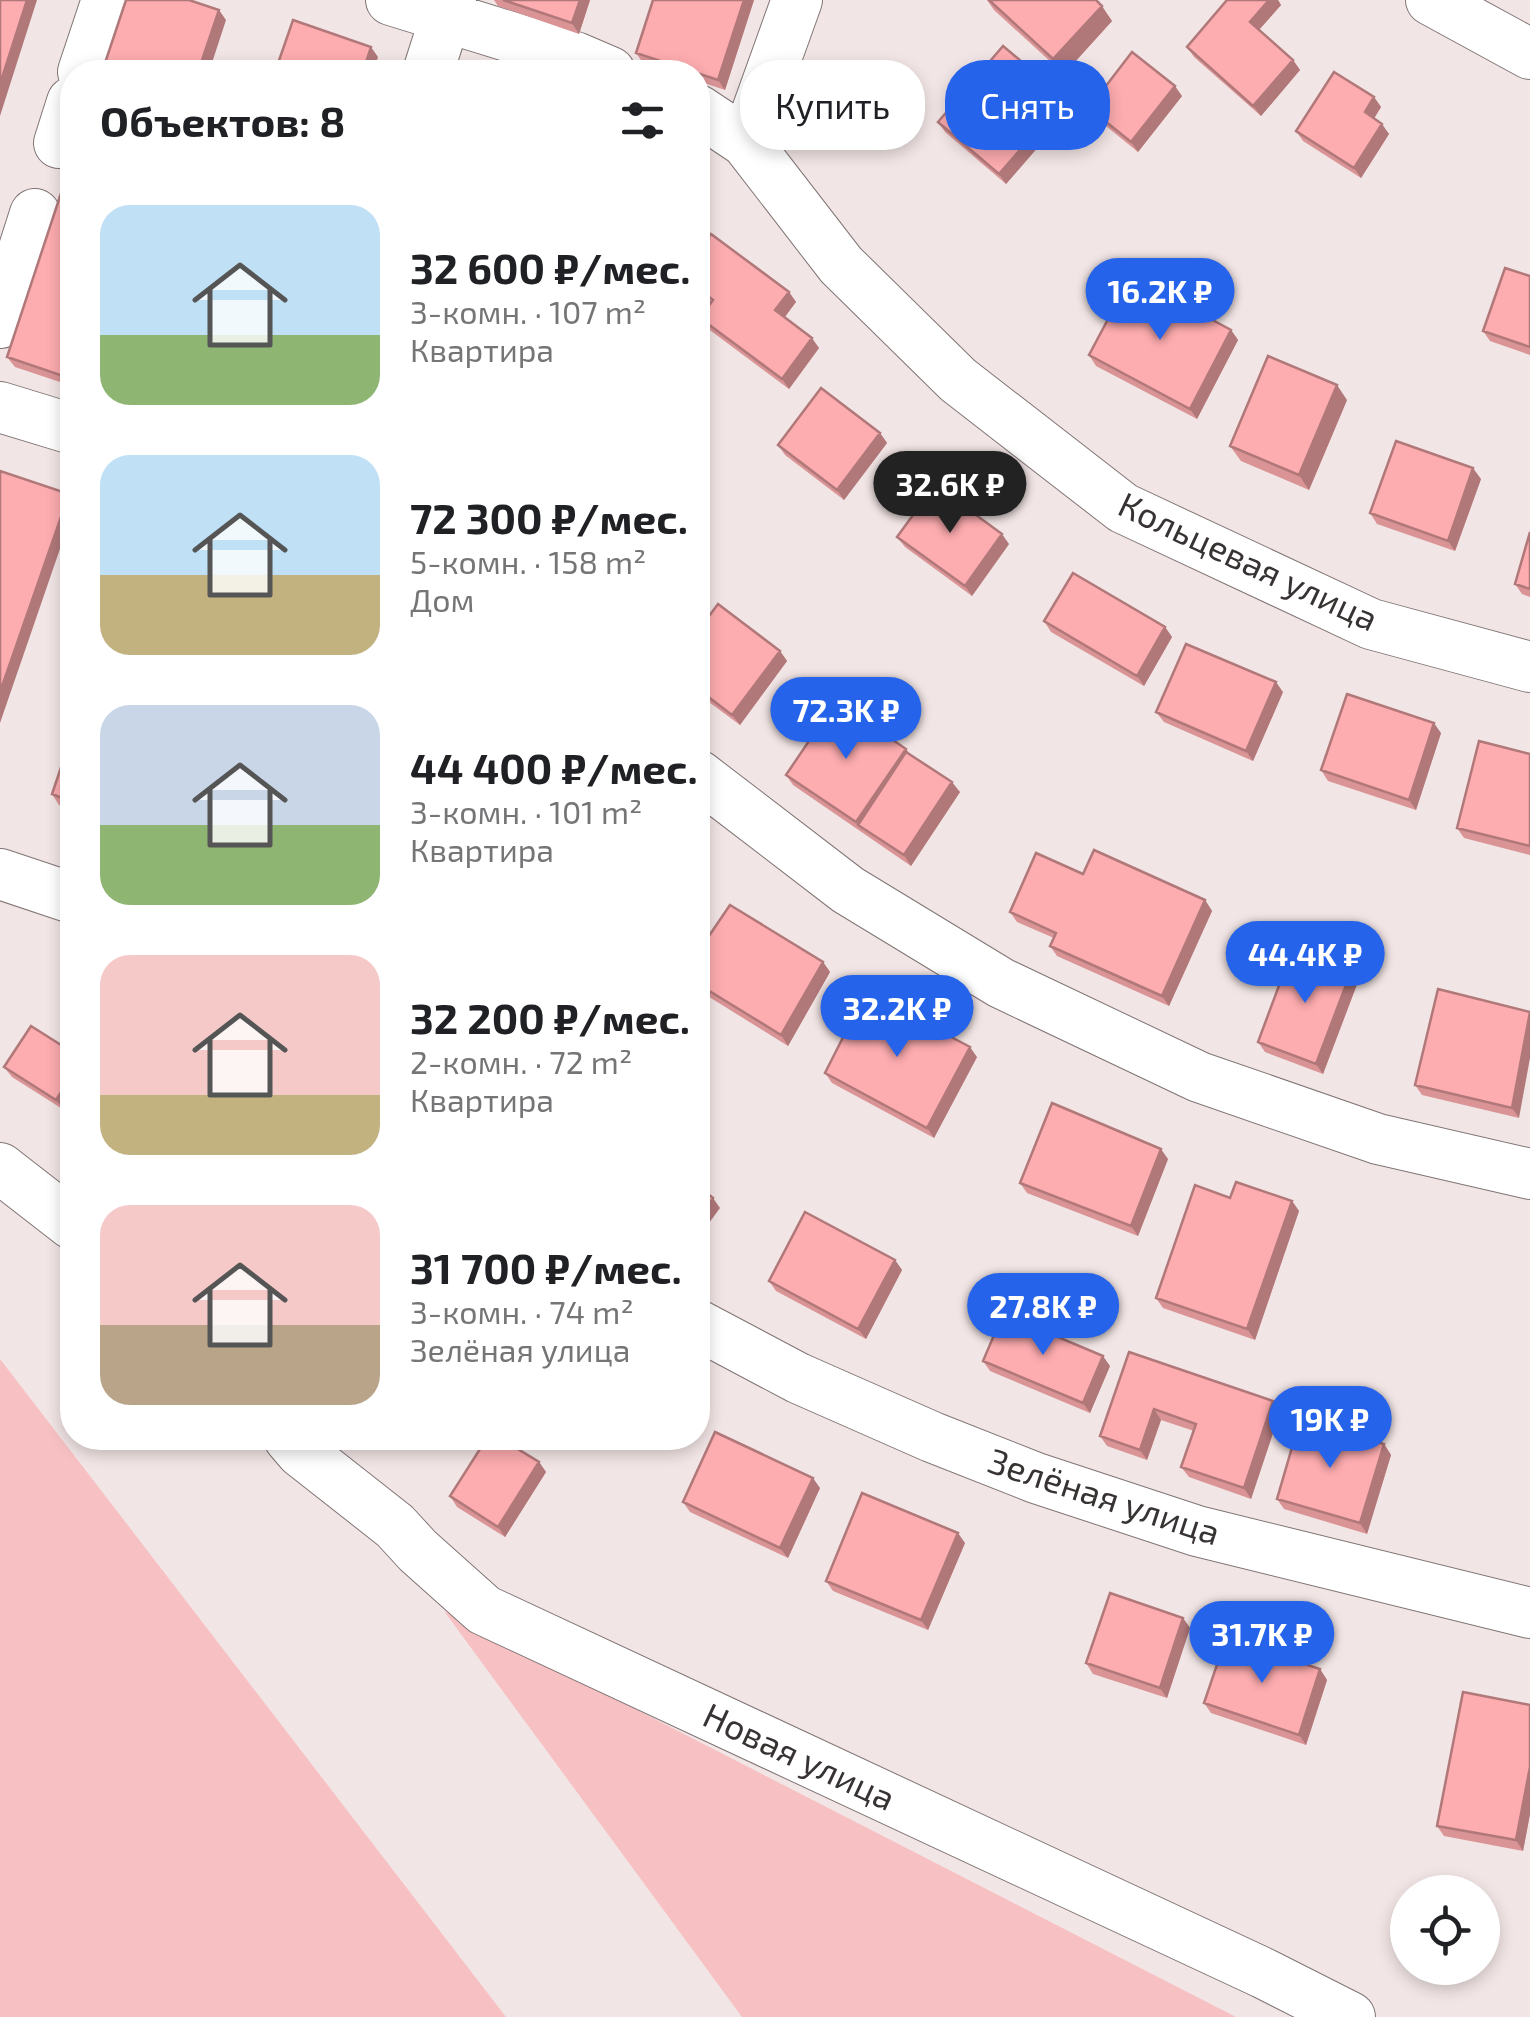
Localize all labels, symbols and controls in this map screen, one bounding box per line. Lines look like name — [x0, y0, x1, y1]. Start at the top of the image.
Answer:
chip: Купить — [740, 60, 925, 150]
chip: Снять — [945, 60, 1110, 150]
icon: filters — [615, 93, 670, 148]
text: Объектов: 8 — [100, 95, 345, 145]
text: 32 600 ₽/мес. — [410, 242, 691, 292]
icon: home — [180, 245, 300, 365]
pin: 16.2K ₽ — [1068, 258, 1252, 343]
text: 16.2K ₽ — [1108, 271, 1212, 309]
text: 3-комн. · 107 m² — [410, 292, 646, 330]
text: Квартира — [410, 330, 554, 368]
pin: 32.6K ₽ — [858, 451, 1042, 536]
text: 32.6K ₽ — [895, 464, 1005, 502]
street label: Кольцевая улица — [1112, 482, 1385, 640]
text: 72 300 ₽/мес. — [410, 492, 688, 542]
icon: home — [180, 495, 300, 615]
text: 5-комн. · 158 m² — [410, 542, 646, 580]
text: Дом — [410, 580, 474, 618]
pin: 72.3K ₽ — [754, 677, 938, 762]
text: 72.3K ₽ — [792, 690, 900, 728]
text: 44 400 ₽/мес. — [410, 742, 698, 792]
icon: home — [180, 745, 300, 865]
text: 3-комн. · 101 m² — [410, 792, 642, 830]
text: Квартира — [410, 830, 554, 868]
pin: 44.4K ₽ — [1213, 921, 1397, 1006]
text: 44.4K ₽ — [1248, 934, 1362, 972]
pin: 32.2K ₽ — [805, 975, 989, 1060]
text: 32.2K ₽ — [843, 988, 951, 1026]
text: 32 200 ₽/мес. — [410, 992, 690, 1042]
icon: home — [180, 995, 300, 1115]
text: 2-комн. · 72 m² — [410, 1042, 632, 1080]
text: Квартира — [410, 1080, 554, 1118]
text: 31 700 ₽/мес. — [410, 1242, 682, 1292]
icon: home — [180, 1245, 300, 1365]
pin: 27.8K ₽ — [951, 1273, 1135, 1358]
text: 27.8K ₽ — [989, 1286, 1097, 1324]
text: 3-комн. · 74 m² — [410, 1292, 634, 1330]
text: Зелёная улица — [410, 1330, 630, 1368]
pin: 19K ₽ — [1260, 1386, 1400, 1471]
text: 19K ₽ — [1291, 1399, 1369, 1437]
street label: Зелёная улица — [983, 1438, 1226, 1553]
pin: 31.7K ₽ — [1170, 1601, 1354, 1686]
text: 31.7K ₽ — [1211, 1614, 1313, 1652]
street label: Новая улица — [697, 1692, 902, 1819]
map controls — [1390, 1875, 1500, 1985]
button: locate — [1390, 1875, 1500, 1985]

